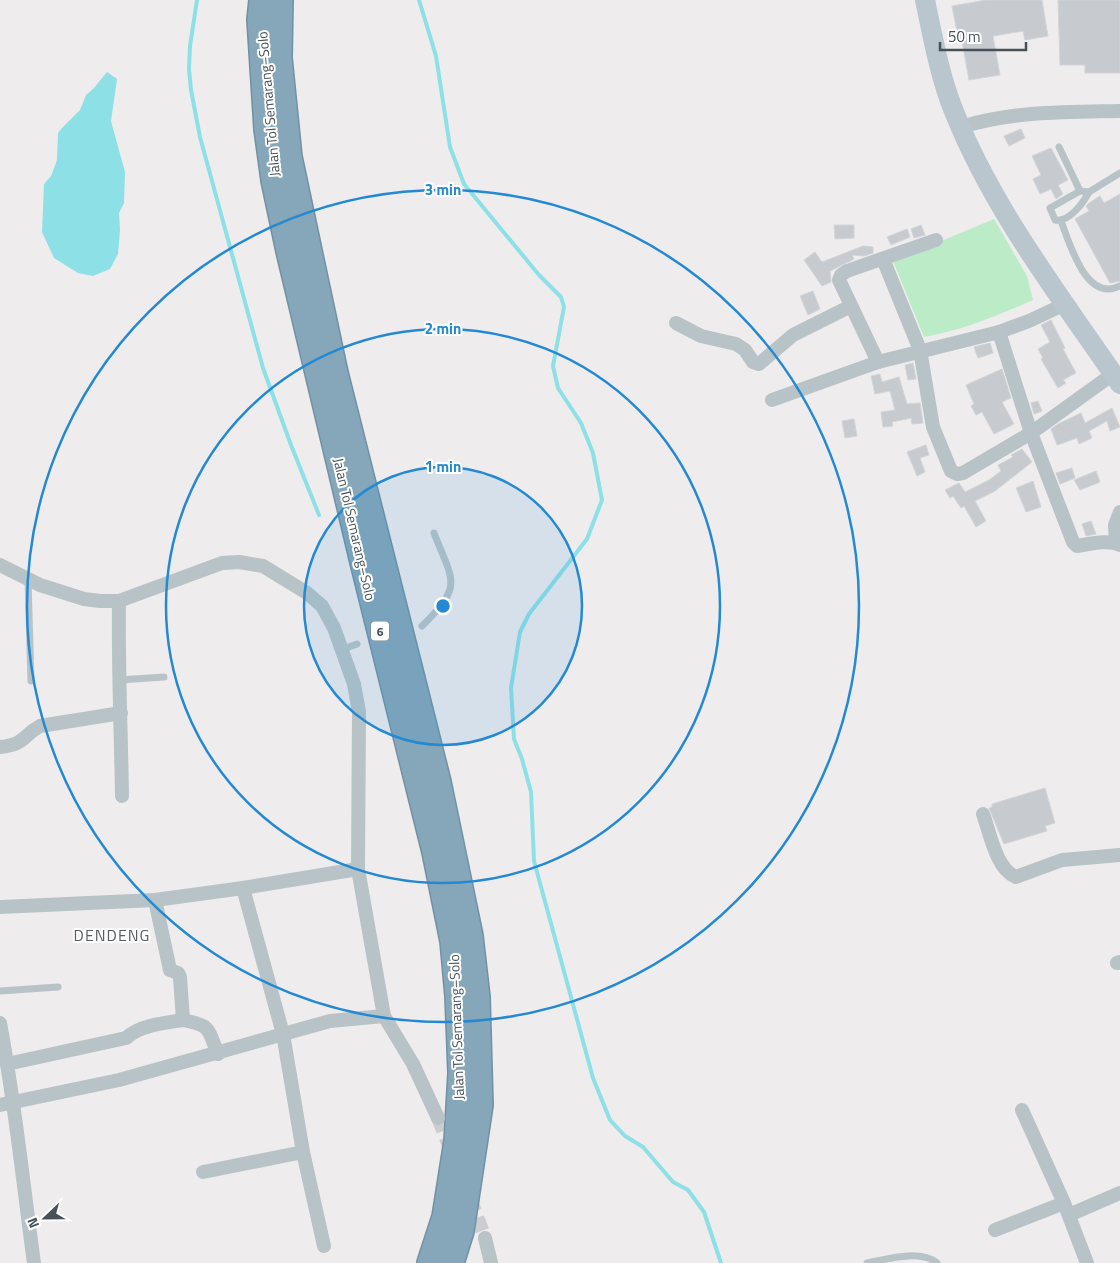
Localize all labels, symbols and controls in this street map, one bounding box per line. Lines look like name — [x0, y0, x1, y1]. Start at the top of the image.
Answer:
scale bar — [940, 20, 1026, 52]
text: 50 m — [948, 25, 981, 48]
street label: Jalan Tol Semarang–Solo — [251, 31, 285, 177]
text: 3 min — [425, 178, 461, 201]
text: 2 min — [425, 317, 461, 340]
text: 1 min — [425, 455, 461, 478]
street label: Jalan Tol Semarang–Solo — [328, 456, 382, 602]
centre of rings — [434, 597, 452, 615]
road number: 6 — [371, 622, 389, 640]
district label: DENDENG — [74, 923, 150, 947]
street label: Jalan Tol Semarang–Solo — [443, 954, 469, 1100]
north arrow — [20, 1193, 70, 1243]
text: N — [21, 1215, 44, 1231]

